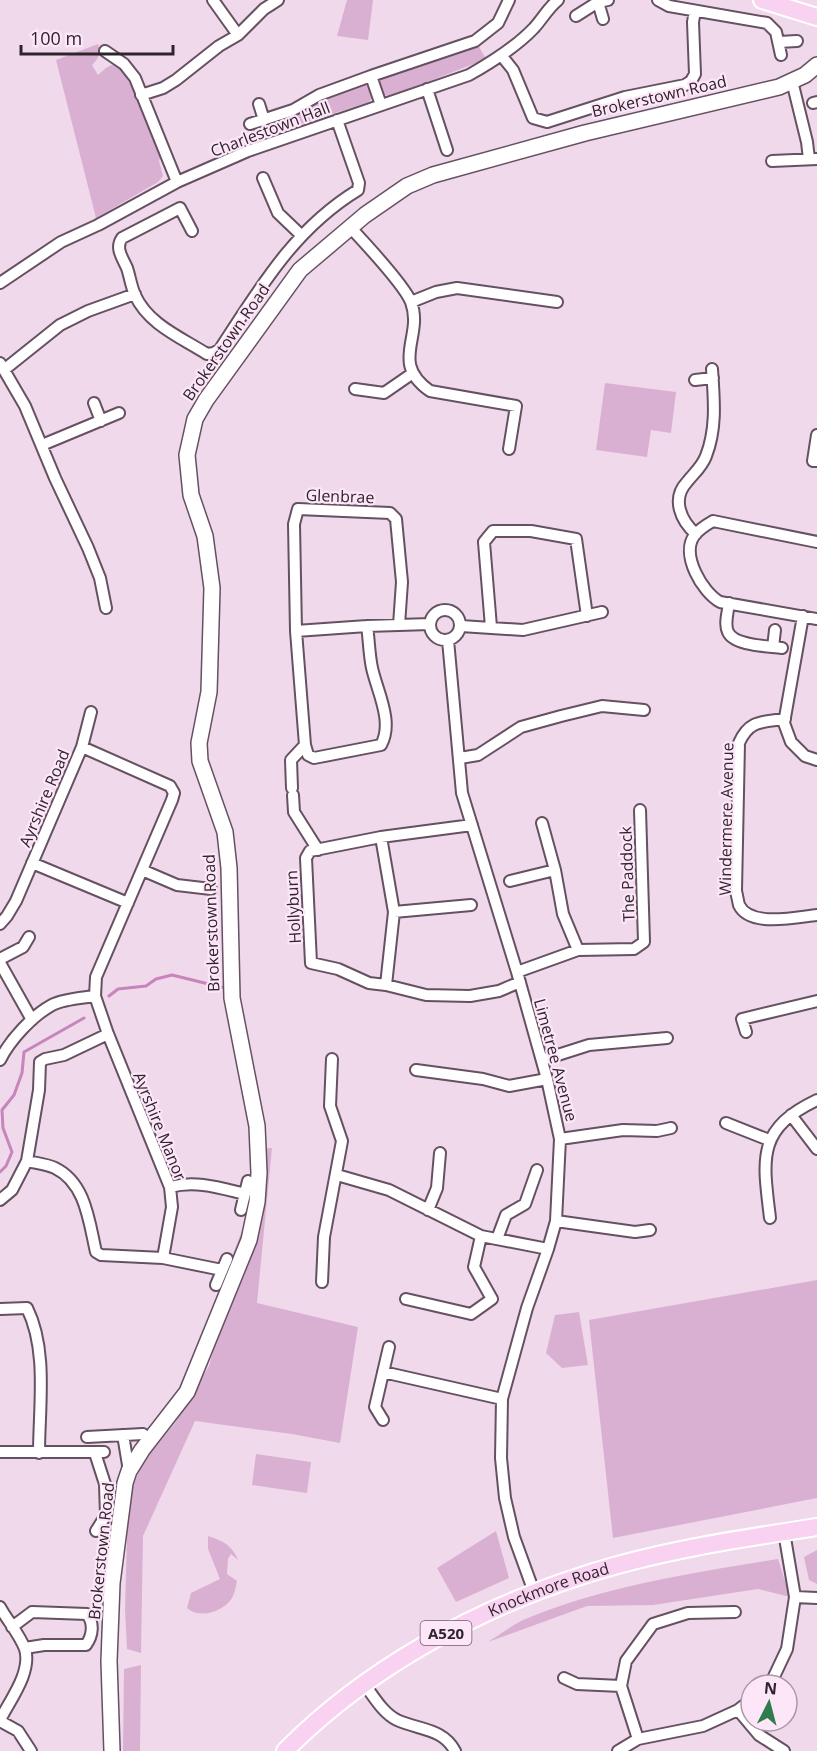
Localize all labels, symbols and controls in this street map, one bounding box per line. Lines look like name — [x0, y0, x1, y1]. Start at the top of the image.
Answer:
scale bar — [21, 18, 172, 56]
text: 100 m — [30, 26, 82, 50]
street label: Brokerstown Road — [589, 70, 729, 122]
street label: Charlestown Hall — [207, 96, 333, 162]
street label: Brokerstown Road — [177, 279, 275, 405]
street label: Glenbrae — [305, 484, 375, 508]
street label: Windermere Avenue — [714, 742, 738, 896]
street label: Ayrshire Road — [14, 746, 74, 850]
street label: The Paddock — [614, 825, 640, 922]
street label: Brokerstown Road — [198, 854, 224, 992]
street label: Hollyburn — [280, 870, 306, 944]
street label: Limetree Avenue — [529, 996, 583, 1124]
street label: Ayrshire Manor — [128, 1069, 192, 1184]
street label: Brokerstown Road — [83, 1481, 119, 1621]
street label: Knockmore Road — [484, 1557, 612, 1622]
road number: A520 — [420, 1621, 472, 1645]
north arrow — [739, 1673, 799, 1733]
text: N — [763, 1676, 778, 1700]

